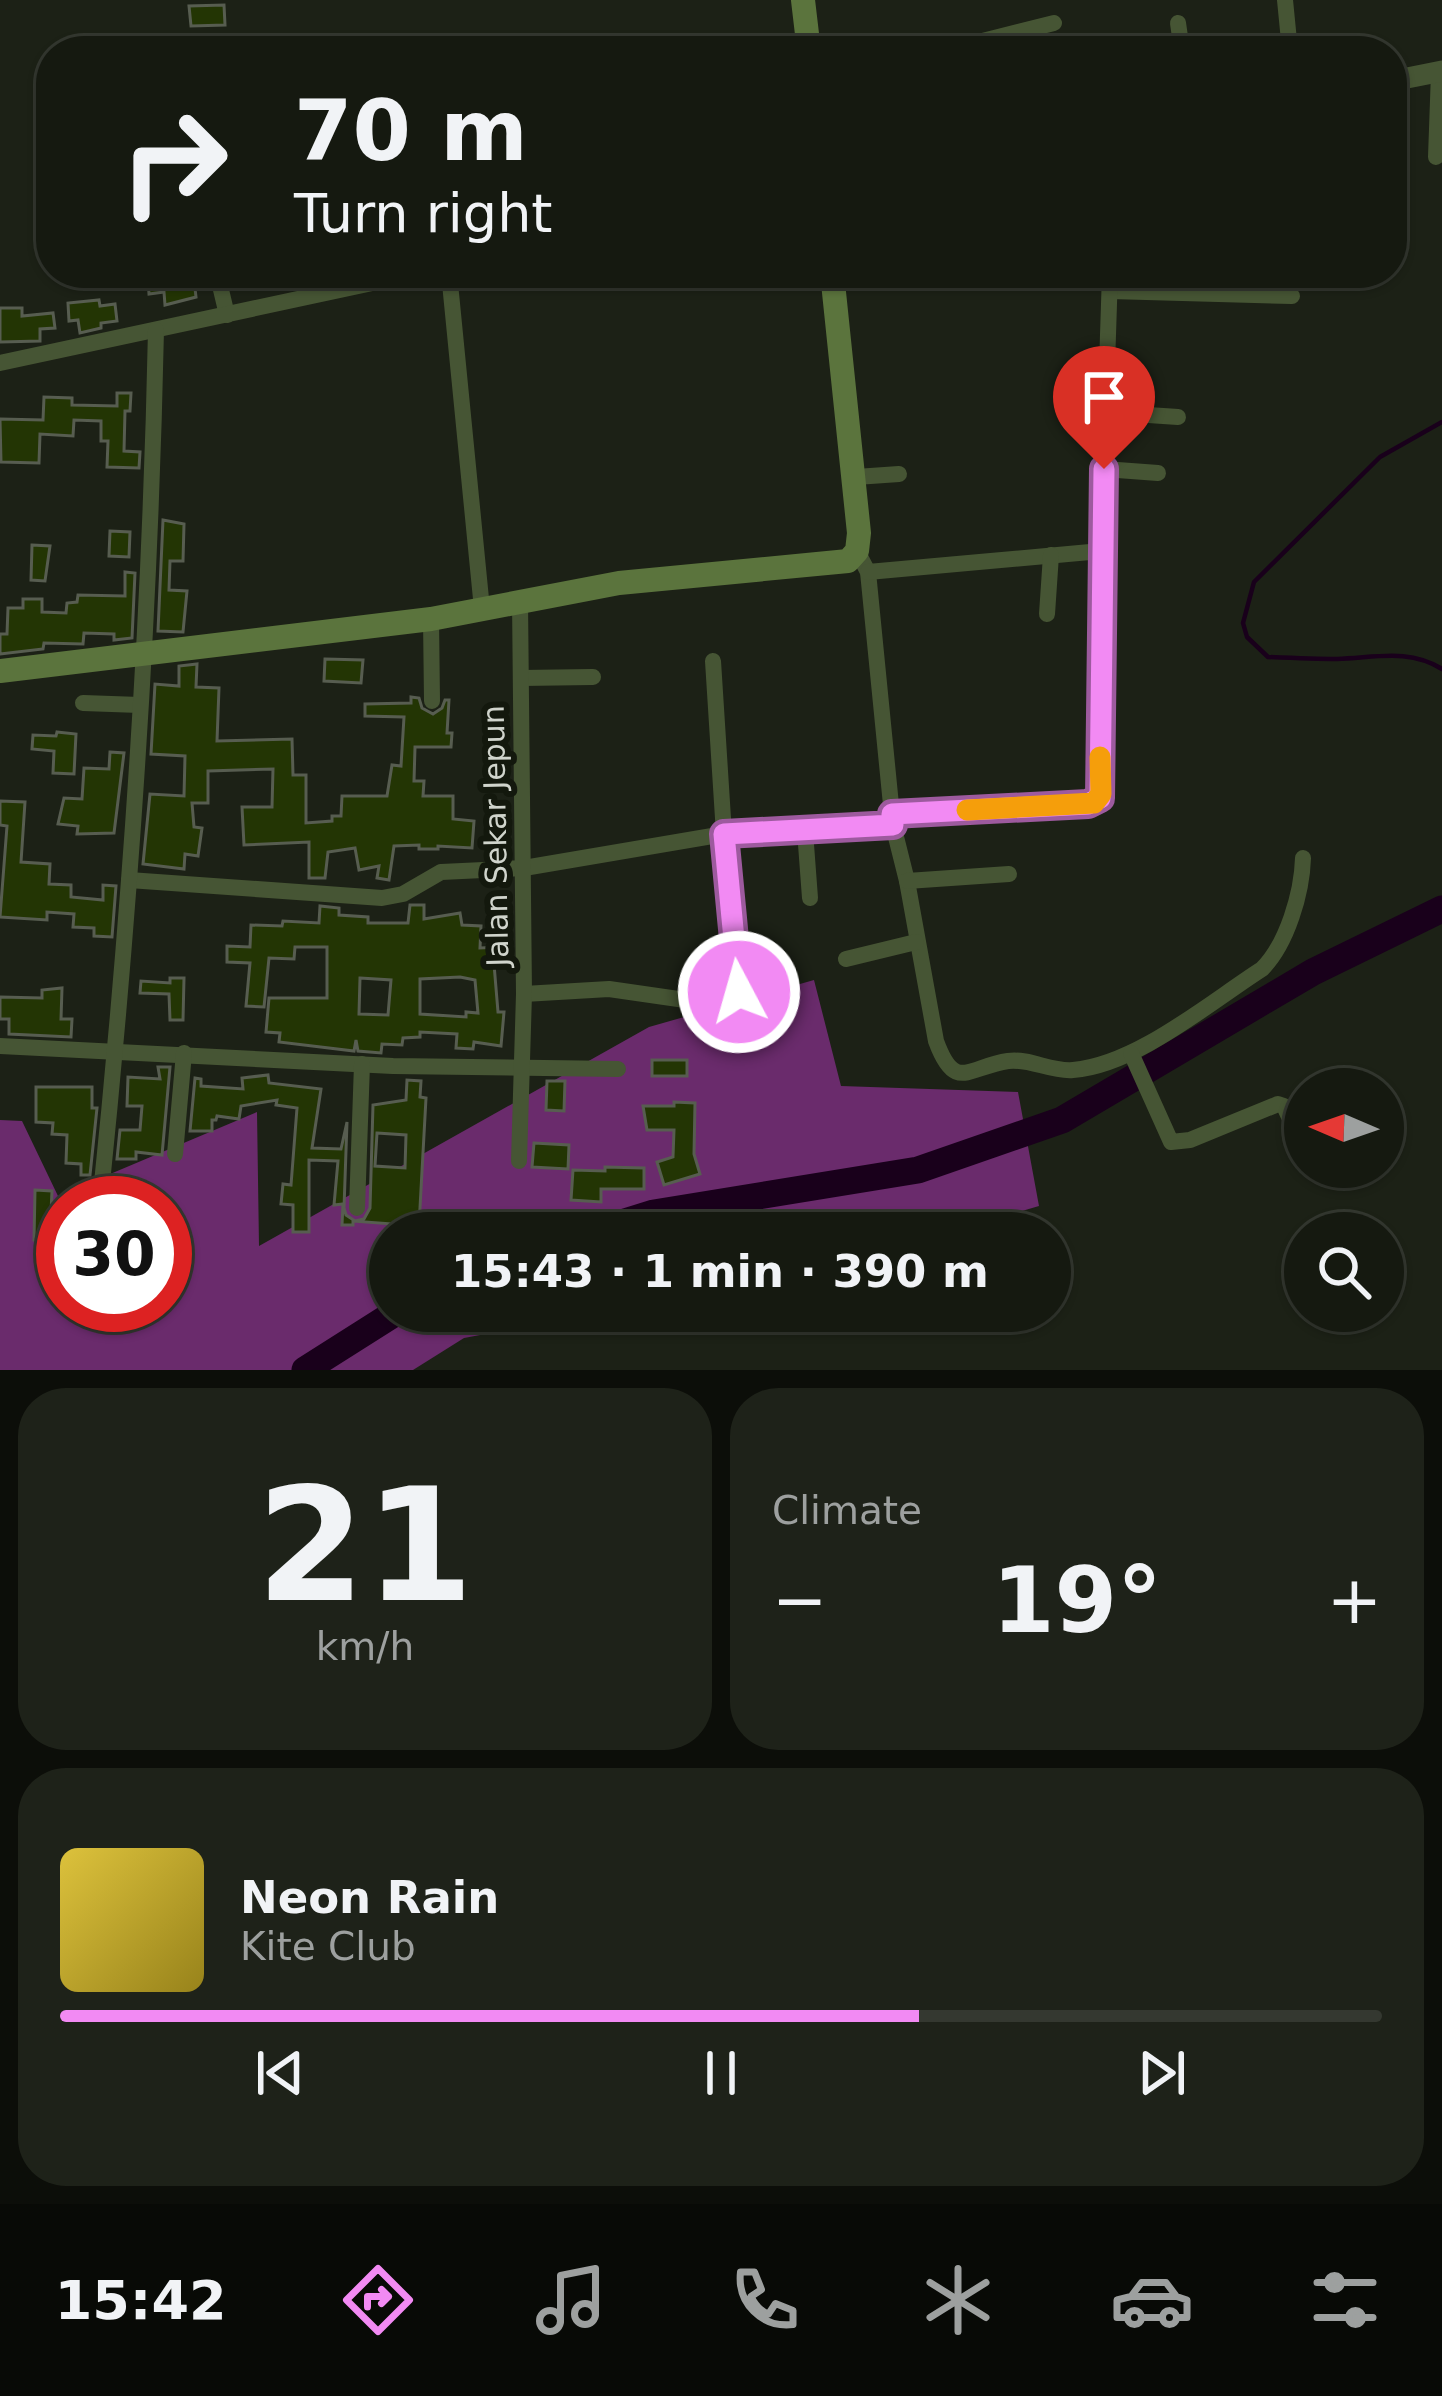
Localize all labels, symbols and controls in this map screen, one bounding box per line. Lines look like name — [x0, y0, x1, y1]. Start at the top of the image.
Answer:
text: 70 m — [294, 82, 528, 180]
icon: right — [96, 84, 252, 240]
text: Turn right — [294, 182, 553, 245]
pin — [1053, 346, 1155, 469]
icon: arrive — [1071, 364, 1137, 430]
street label: Jalan Sekar Jepun — [476, 705, 515, 969]
position arrow — [676, 929, 802, 1055]
north arrow — [1284, 1068, 1404, 1188]
map controls — [1284, 1068, 1404, 1332]
speed limit sign: 30 — [36, 1176, 192, 1332]
button: search — [1284, 1212, 1404, 1332]
text: 15:43 · 1 min · 390 m — [451, 1245, 989, 1298]
text: 21 — [256, 1455, 474, 1637]
text: Climate — [772, 1488, 922, 1533]
text: 19° — [992, 1548, 1162, 1653]
text: − — [772, 1562, 827, 1639]
text: + — [1327, 1562, 1382, 1639]
text: km/h — [316, 1624, 414, 1669]
text: Neon Rain — [240, 1871, 499, 1924]
text: Kite Club — [240, 1924, 416, 1969]
icon: previous — [247, 2040, 313, 2106]
icon: pause — [688, 2040, 754, 2106]
icon: next — [1129, 2040, 1195, 2106]
icon: directions — [336, 2258, 420, 2342]
icon: music — [529, 2258, 613, 2342]
icon: phone — [723, 2258, 807, 2342]
icon: climate — [916, 2258, 1000, 2342]
icon: car — [1110, 2258, 1194, 2342]
icon: filters — [1303, 2258, 1387, 2342]
text: 15:42 — [55, 2269, 227, 2332]

